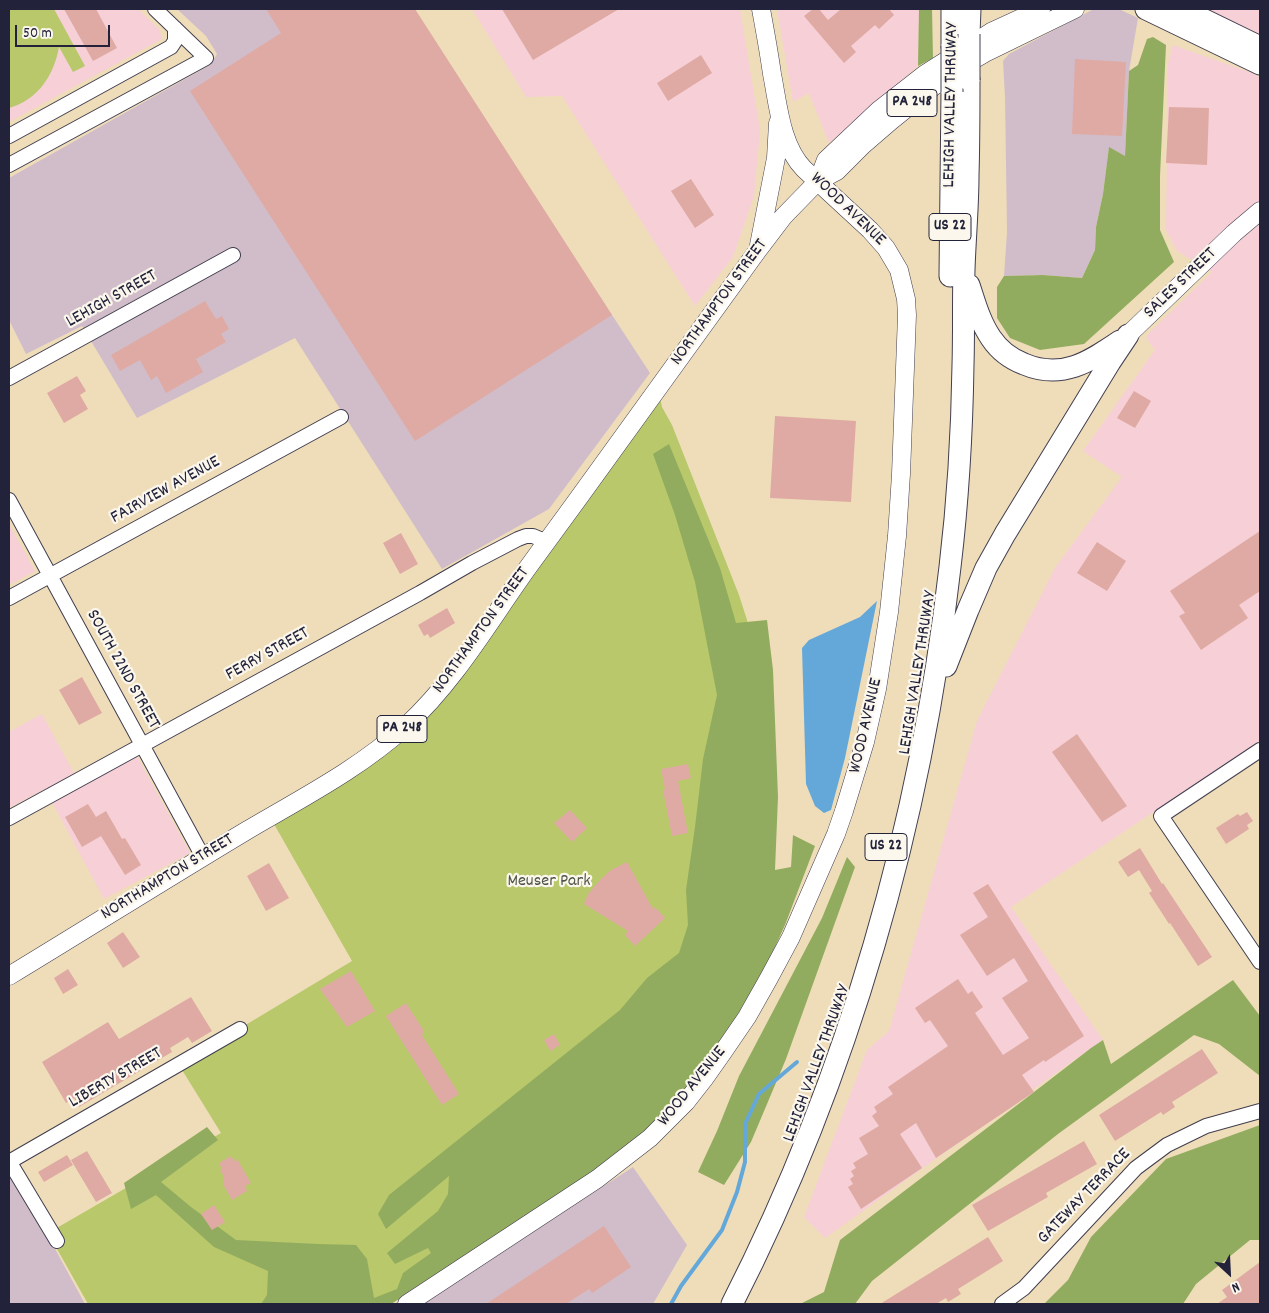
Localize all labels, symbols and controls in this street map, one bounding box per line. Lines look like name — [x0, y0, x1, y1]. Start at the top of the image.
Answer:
scale bar — [18, 15, 112, 47]
street label: LEHIGH VALLEY THRUWAY — [940, 22, 964, 188]
text: 50 m — [23, 23, 52, 45]
road number: PA 248 — [887, 90, 937, 116]
street label: WOOD AVENUE — [805, 169, 889, 251]
road number: US 22 — [929, 213, 971, 240]
street label: NORTHAMPTON STREET — [667, 236, 773, 370]
street label: SALES STREET — [1140, 244, 1222, 324]
street label: LEHIGH STREET — [63, 266, 161, 334]
street label: FAIRVIEW AVENUE — [108, 452, 224, 530]
street label: NORTHAMPTON STREET — [429, 564, 535, 698]
street label: LEHIGH VALLEY THRUWAY — [895, 590, 943, 756]
street label: SOUTH 22ND STREET — [80, 607, 164, 733]
street label: FERRY STREET — [223, 623, 313, 687]
street label: WOOD AVENUE — [846, 676, 888, 776]
road number: PA 248 — [377, 716, 427, 742]
street label: NORTHAMPTON STREET — [98, 830, 238, 926]
road number: US 22 — [865, 834, 907, 860]
park label: Meuser Park — [507, 872, 591, 894]
street label: LEHIGH VALLEY THRUWAY — [780, 983, 856, 1145]
street label: WOOD AVENUE — [654, 1043, 732, 1131]
street label: LIBERTY STREET — [66, 1044, 166, 1114]
street label: GATEWAY TERRACE — [1034, 1145, 1136, 1249]
north arrow — [1204, 1248, 1254, 1298]
text: N — [1228, 1276, 1243, 1297]

